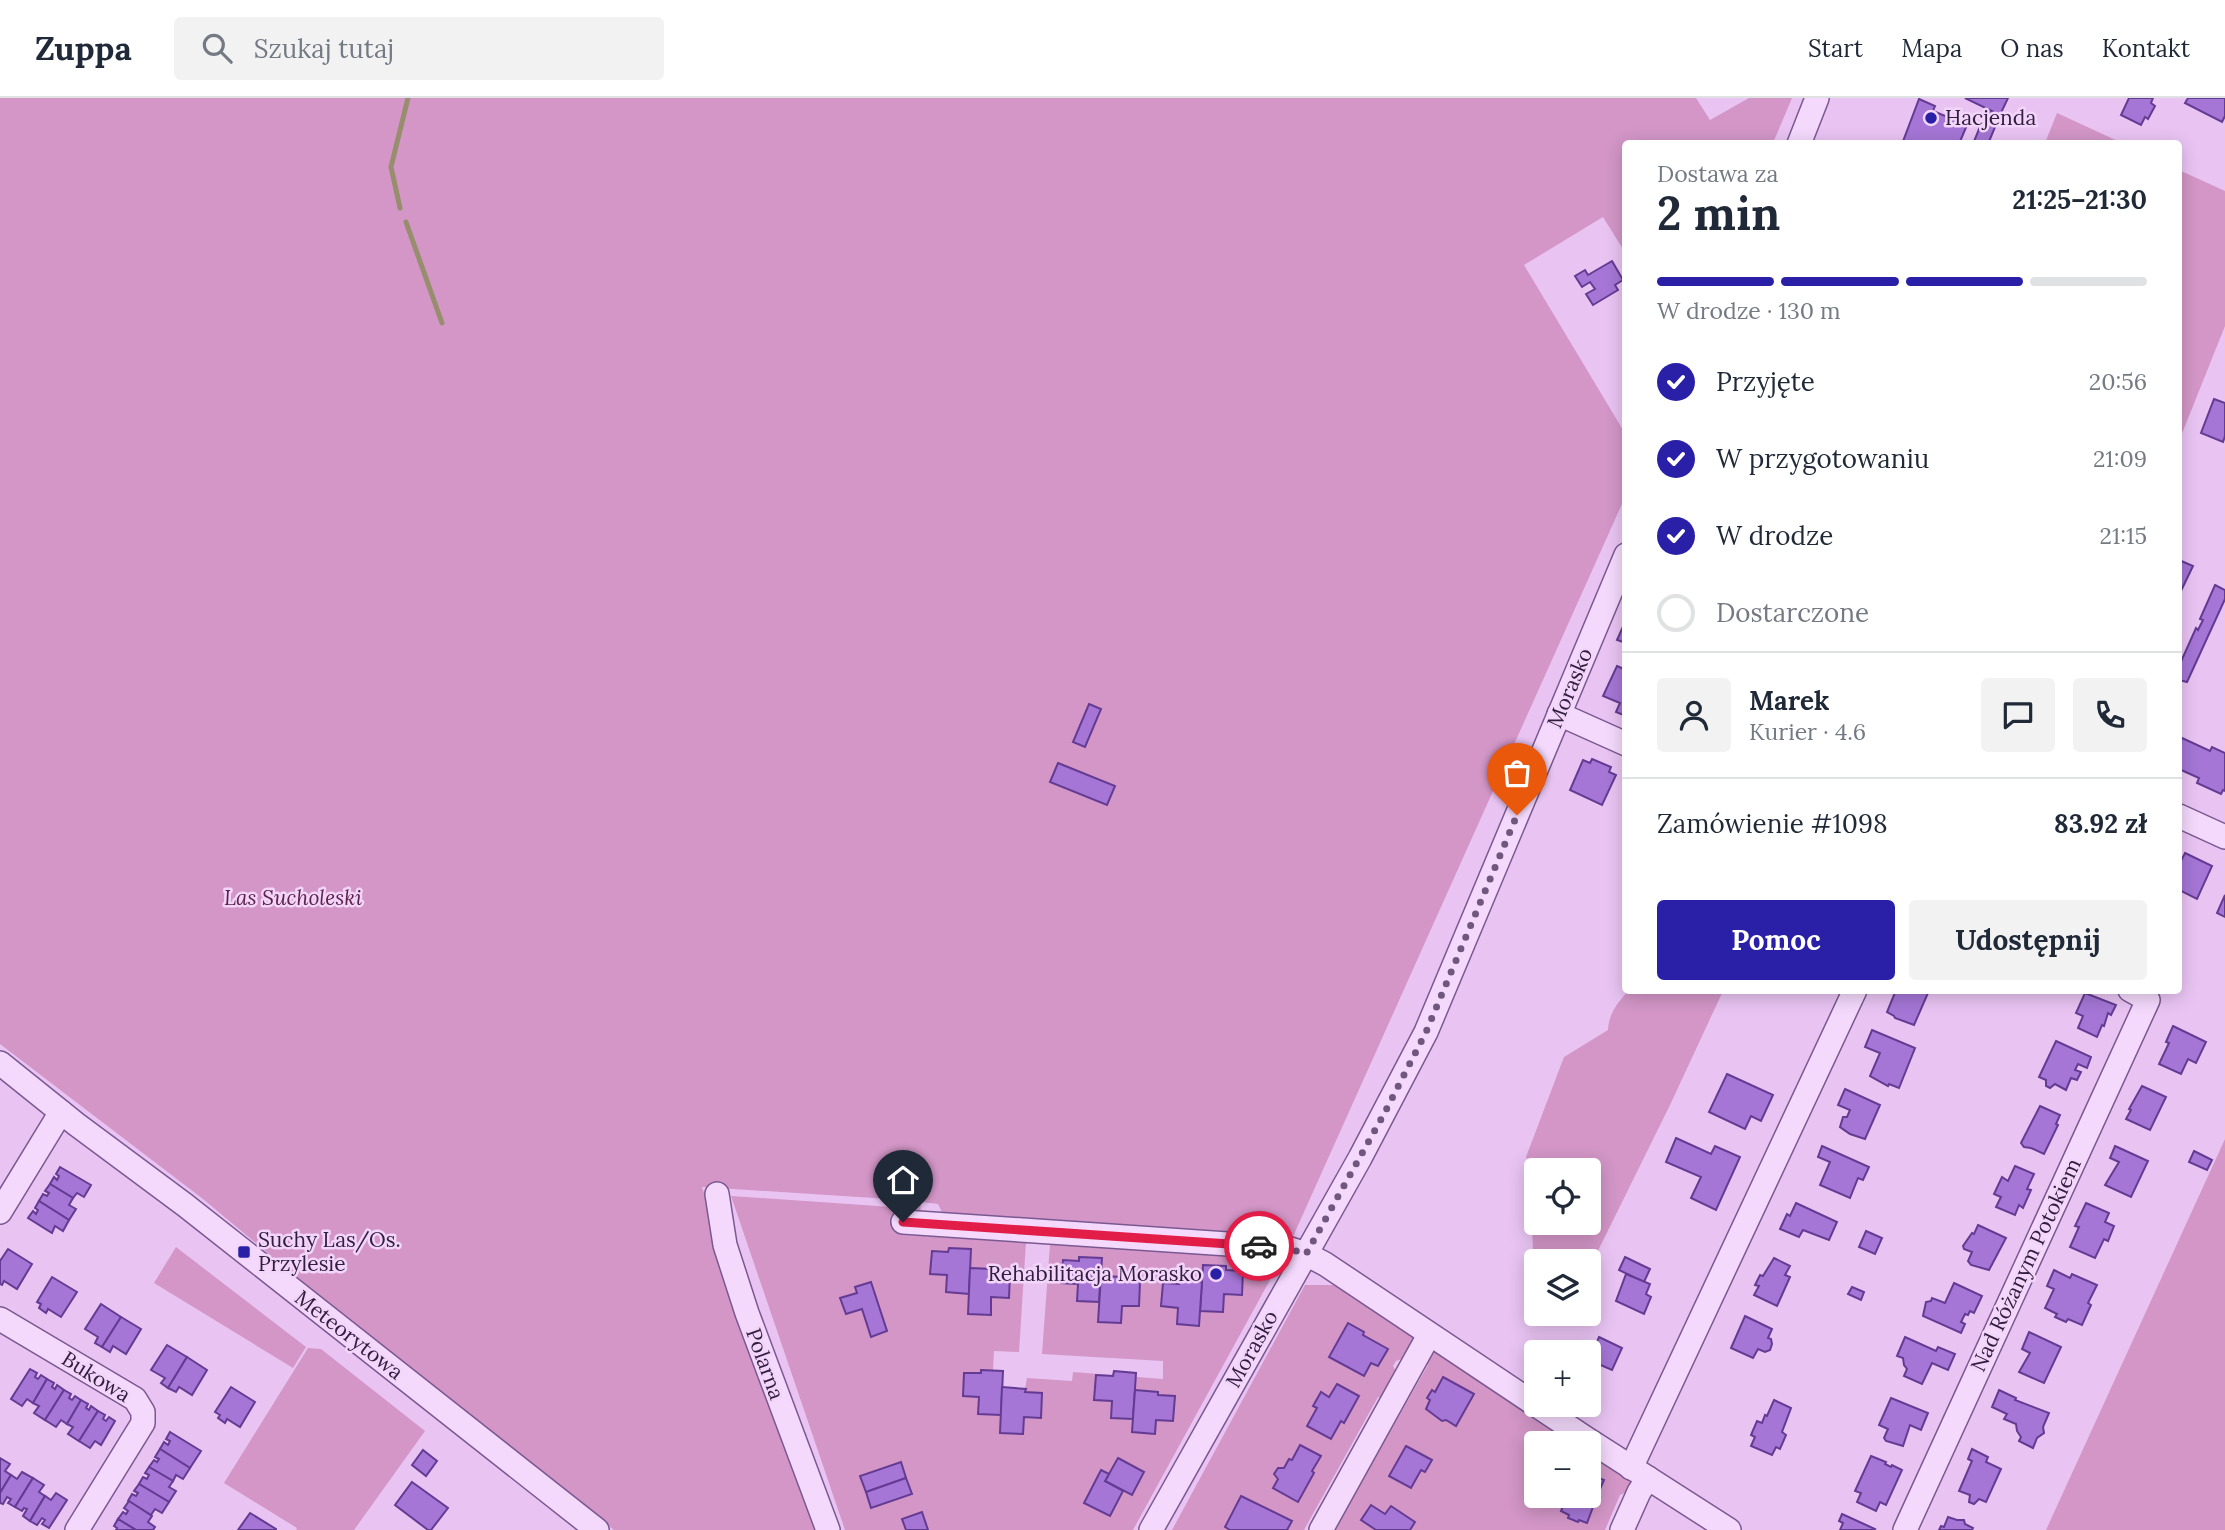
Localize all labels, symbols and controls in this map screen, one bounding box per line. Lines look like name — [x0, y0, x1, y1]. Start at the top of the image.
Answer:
search box — [174, 17, 664, 80]
text: Zuppa — [35, 27, 132, 69]
icon: search — [198, 29, 236, 67]
text: Szukaj tutaj — [254, 32, 394, 65]
text: Start — [1808, 33, 1863, 64]
text: Mapa — [1901, 33, 1962, 64]
text: O nas — [2000, 33, 2064, 64]
text: Kontakt — [2102, 33, 2190, 64]
place label: Hacjenda — [1945, 104, 2036, 131]
marker: Hacjenda — [1923, 110, 1939, 126]
text: Dostawa za — [1657, 159, 1778, 188]
text: 21:25–21:30 — [2012, 183, 2147, 216]
text: 2 min — [1657, 184, 1780, 243]
text: W drodze · 130 m — [1657, 296, 1841, 325]
icon: check — [1657, 363, 1695, 401]
text: Przyjęte — [1716, 365, 1815, 398]
text: 20:56 — [2089, 367, 2147, 396]
icon: check — [1657, 440, 1695, 478]
text: W przygotowaniu — [1716, 442, 1929, 475]
text: 21:09 — [2093, 444, 2147, 473]
icon: check — [1657, 517, 1695, 555]
text: W drodze — [1716, 519, 1833, 552]
text: 21:15 — [2100, 521, 2147, 550]
text: Dostarczone — [1716, 596, 1869, 629]
street label: Morasko — [1541, 644, 1598, 732]
button: person — [1657, 678, 1731, 752]
button: chat — [1981, 678, 2055, 752]
button: phone — [2073, 678, 2147, 752]
text: Marek — [1749, 684, 1829, 717]
text: Kurier · 4.6 — [1749, 717, 1866, 746]
pin — [1487, 743, 1547, 815]
icon: bag — [1498, 754, 1536, 792]
text: Zamówienie #1098 — [1657, 807, 1888, 840]
text: 83.92 zł — [2054, 807, 2147, 840]
park label: Las Sucholeski — [224, 884, 362, 911]
button: Pomoc — [1657, 900, 1895, 980]
button: Udostępnij — [1909, 900, 2147, 980]
pin — [873, 1150, 933, 1222]
street label: Nad Różanym Potokiem — [1964, 1154, 2087, 1376]
map controls — [1524, 1158, 1601, 1508]
button: locate — [1524, 1158, 1601, 1235]
icon: home — [884, 1161, 922, 1199]
courier — [1224, 1211, 1294, 1281]
place label: Suchy Las/Os. Przylesie — [258, 1226, 401, 1277]
icon: car — [1240, 1227, 1278, 1265]
marker: Suchy Las/Os. Przylesie — [236, 1244, 252, 1260]
button: layers — [1524, 1249, 1601, 1326]
place label: Rehabilitacja Morasko — [988, 1260, 1202, 1287]
marker: Rehabilitacja Morasko — [1208, 1266, 1224, 1282]
street label: Meteorytowa — [290, 1284, 409, 1385]
street label: Morasko — [1219, 1305, 1284, 1392]
street label: Polarna — [740, 1324, 791, 1403]
button: + — [1524, 1340, 1601, 1417]
street label: Bukowa — [57, 1345, 136, 1408]
button: − — [1524, 1431, 1601, 1508]

